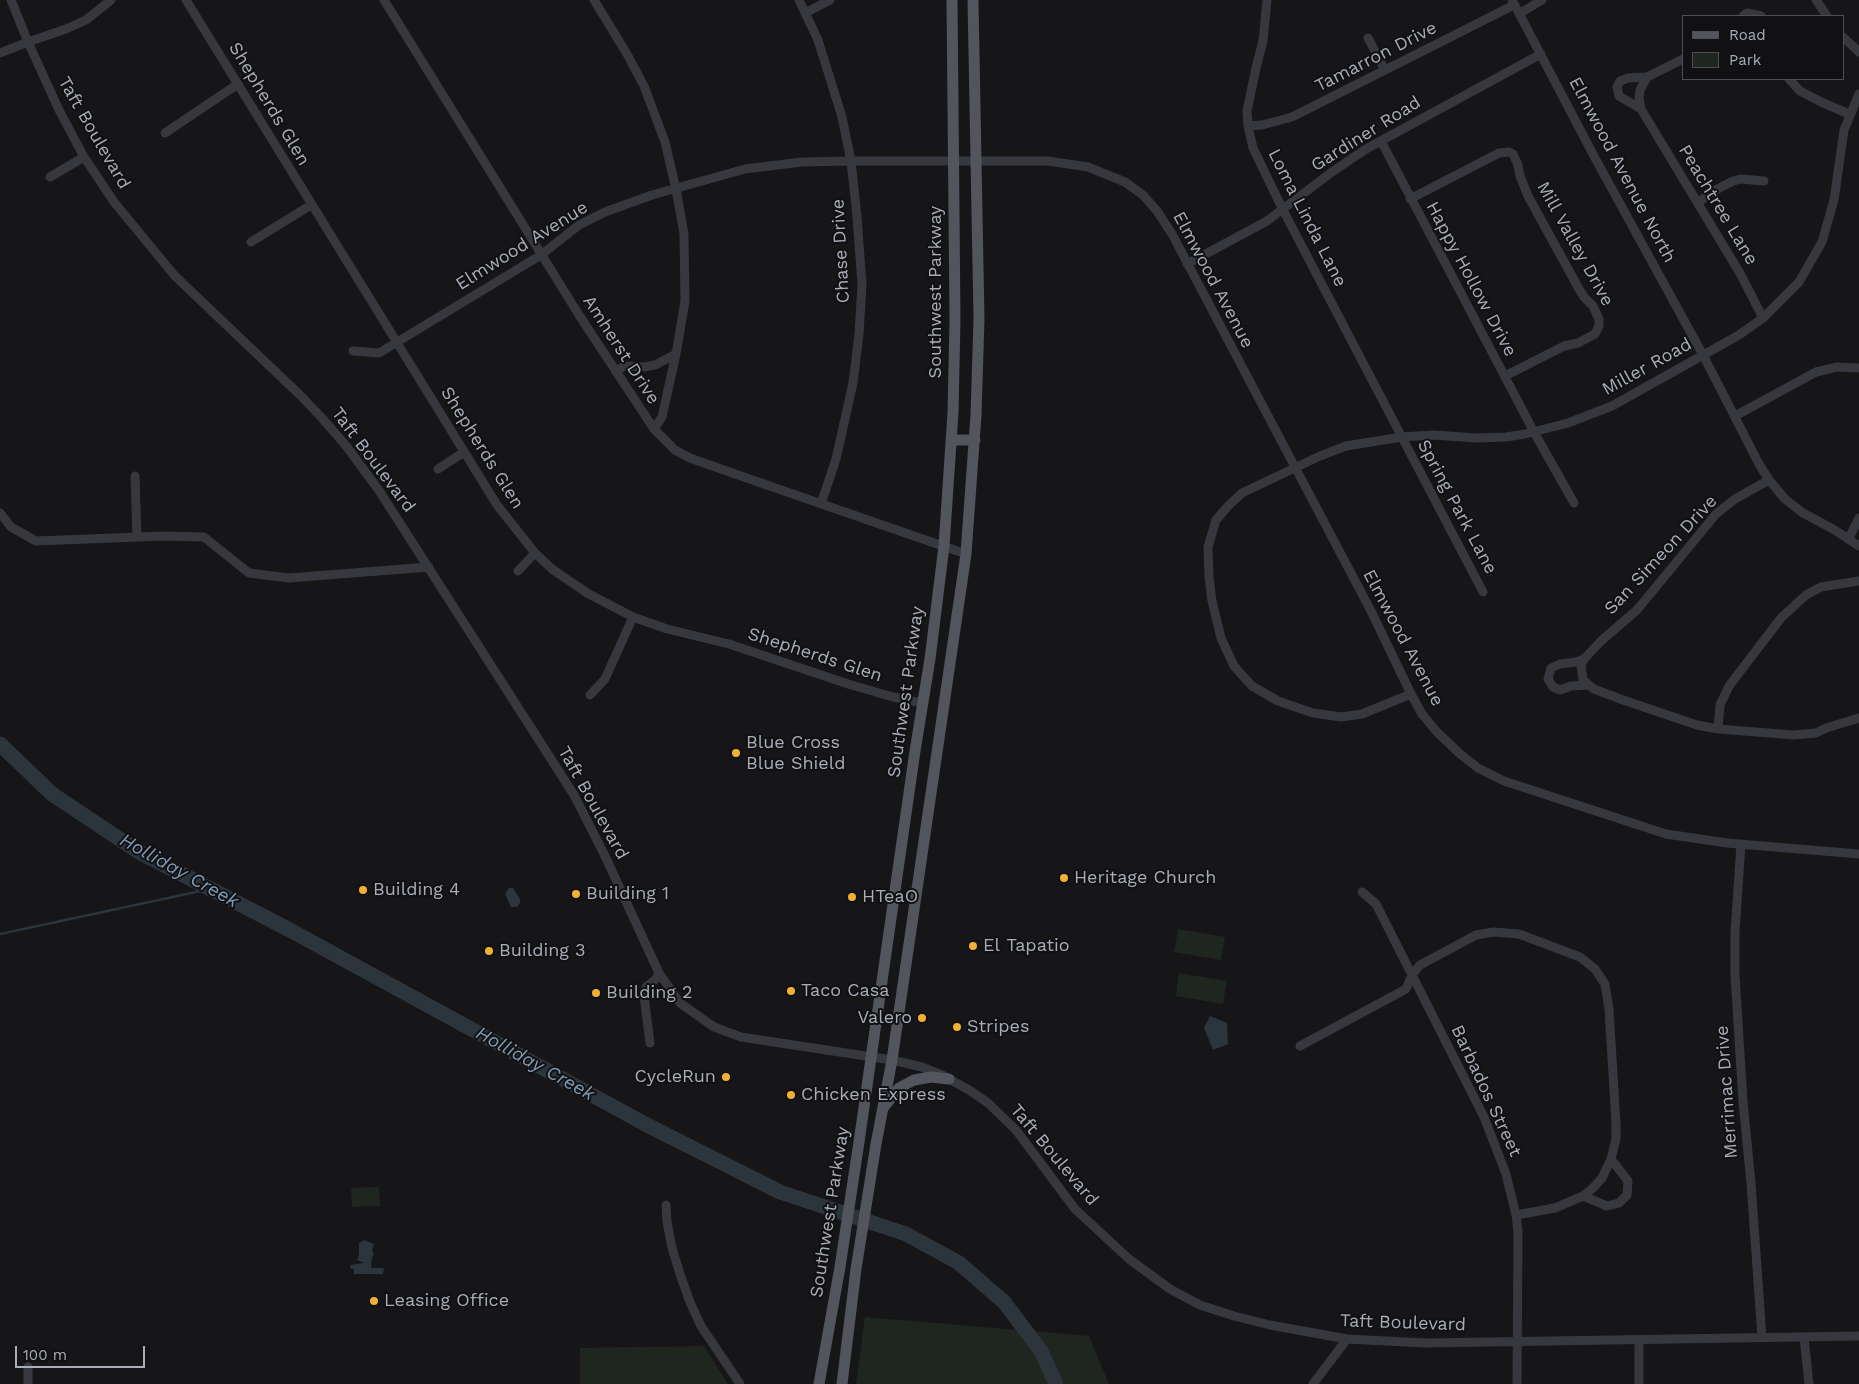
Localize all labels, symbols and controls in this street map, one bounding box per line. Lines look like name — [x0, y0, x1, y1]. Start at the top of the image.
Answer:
legend — [1682, 15, 1844, 80]
street label: Tamarron Drive — [1311, 17, 1441, 97]
text: Road — [1729, 26, 1766, 44]
street label: Shepherds Glen — [224, 38, 314, 170]
text: Park — [1729, 51, 1761, 69]
street label: Taft Boulevard — [53, 73, 135, 193]
street label: Elmwood Avenue North — [1564, 74, 1680, 266]
street label: Gardiner Road — [1307, 92, 1425, 176]
street label: Peachtree Lane — [1674, 141, 1762, 269]
street label: Loma Linda Lane — [1263, 146, 1351, 290]
street label: Mill Valley Drive — [1532, 178, 1618, 310]
street label: Elmwood Avenue — [452, 197, 592, 295]
street label: Chase Drive — [827, 198, 855, 304]
street label: Happy Hollow Drive — [1421, 198, 1521, 360]
street label: Southwest Parkway — [925, 206, 947, 378]
street label: Elmwood Avenue — [1168, 208, 1258, 352]
street label: Amherst Drive — [578, 292, 664, 408]
street label: Miller Road — [1598, 334, 1696, 400]
street label: Shepherds Glen — [436, 383, 528, 513]
street label: Taft Boulevard — [326, 403, 420, 517]
street label: Spring Park Lane — [1412, 436, 1502, 578]
street label: San Simeon Drive — [1600, 491, 1722, 619]
street label: Elmwood Avenue — [1358, 566, 1448, 710]
street label: Southwest Parkway — [883, 605, 929, 779]
street label: Shepherds Glen — [745, 623, 885, 687]
place label: Blue Cross Blue Shield — [746, 732, 846, 774]
street label: Taft Boulevard — [553, 743, 633, 863]
marker: Blue Cross Blue Shield — [730, 747, 742, 759]
water label: Holliday Creek — [116, 829, 242, 913]
place label: Heritage Church — [1074, 867, 1216, 889]
marker: Heritage Church — [1058, 872, 1070, 884]
place label: Building 4 — [373, 879, 460, 901]
place label: Building 1 — [586, 883, 669, 905]
marker: Building 4 — [357, 884, 369, 896]
place label: HTeaO — [862, 886, 918, 908]
marker: Building 1 — [570, 888, 582, 900]
marker: HTeaO — [846, 891, 858, 903]
place label: El Tapatio — [983, 935, 1070, 957]
place label: Building 3 — [499, 940, 586, 962]
marker: El Tapatio — [967, 940, 979, 952]
marker: Building 3 — [483, 945, 495, 957]
place label: Taco Casa — [801, 980, 889, 1002]
place label: Building 2 — [606, 982, 693, 1004]
marker: Taco Casa — [785, 985, 797, 997]
marker: Building 2 — [590, 987, 602, 999]
place label: Valero — [857, 1007, 912, 1029]
marker: Valero — [916, 1012, 928, 1024]
place label: Stripes — [967, 1016, 1029, 1038]
marker: Stripes — [951, 1021, 963, 1033]
water label: Holliday Creek — [472, 1022, 598, 1106]
street label: Barbados Street — [1446, 1022, 1526, 1160]
street label: Merrimac Drive — [1712, 1025, 1742, 1159]
place label: CycleRun — [634, 1066, 716, 1088]
marker: CycleRun — [720, 1071, 732, 1083]
place label: Chicken Express — [801, 1084, 946, 1106]
marker: Chicken Express — [785, 1089, 797, 1101]
street label: Taft Boulevard — [1005, 1100, 1103, 1210]
street label: Southwest Parkway — [806, 1125, 854, 1299]
place label: Leasing Office — [384, 1290, 509, 1312]
marker: Leasing Office — [368, 1295, 380, 1307]
street label: Taft Boulevard — [1340, 1310, 1466, 1336]
scale bar — [18, 1336, 148, 1368]
text: 100 m — [23, 1346, 67, 1364]

